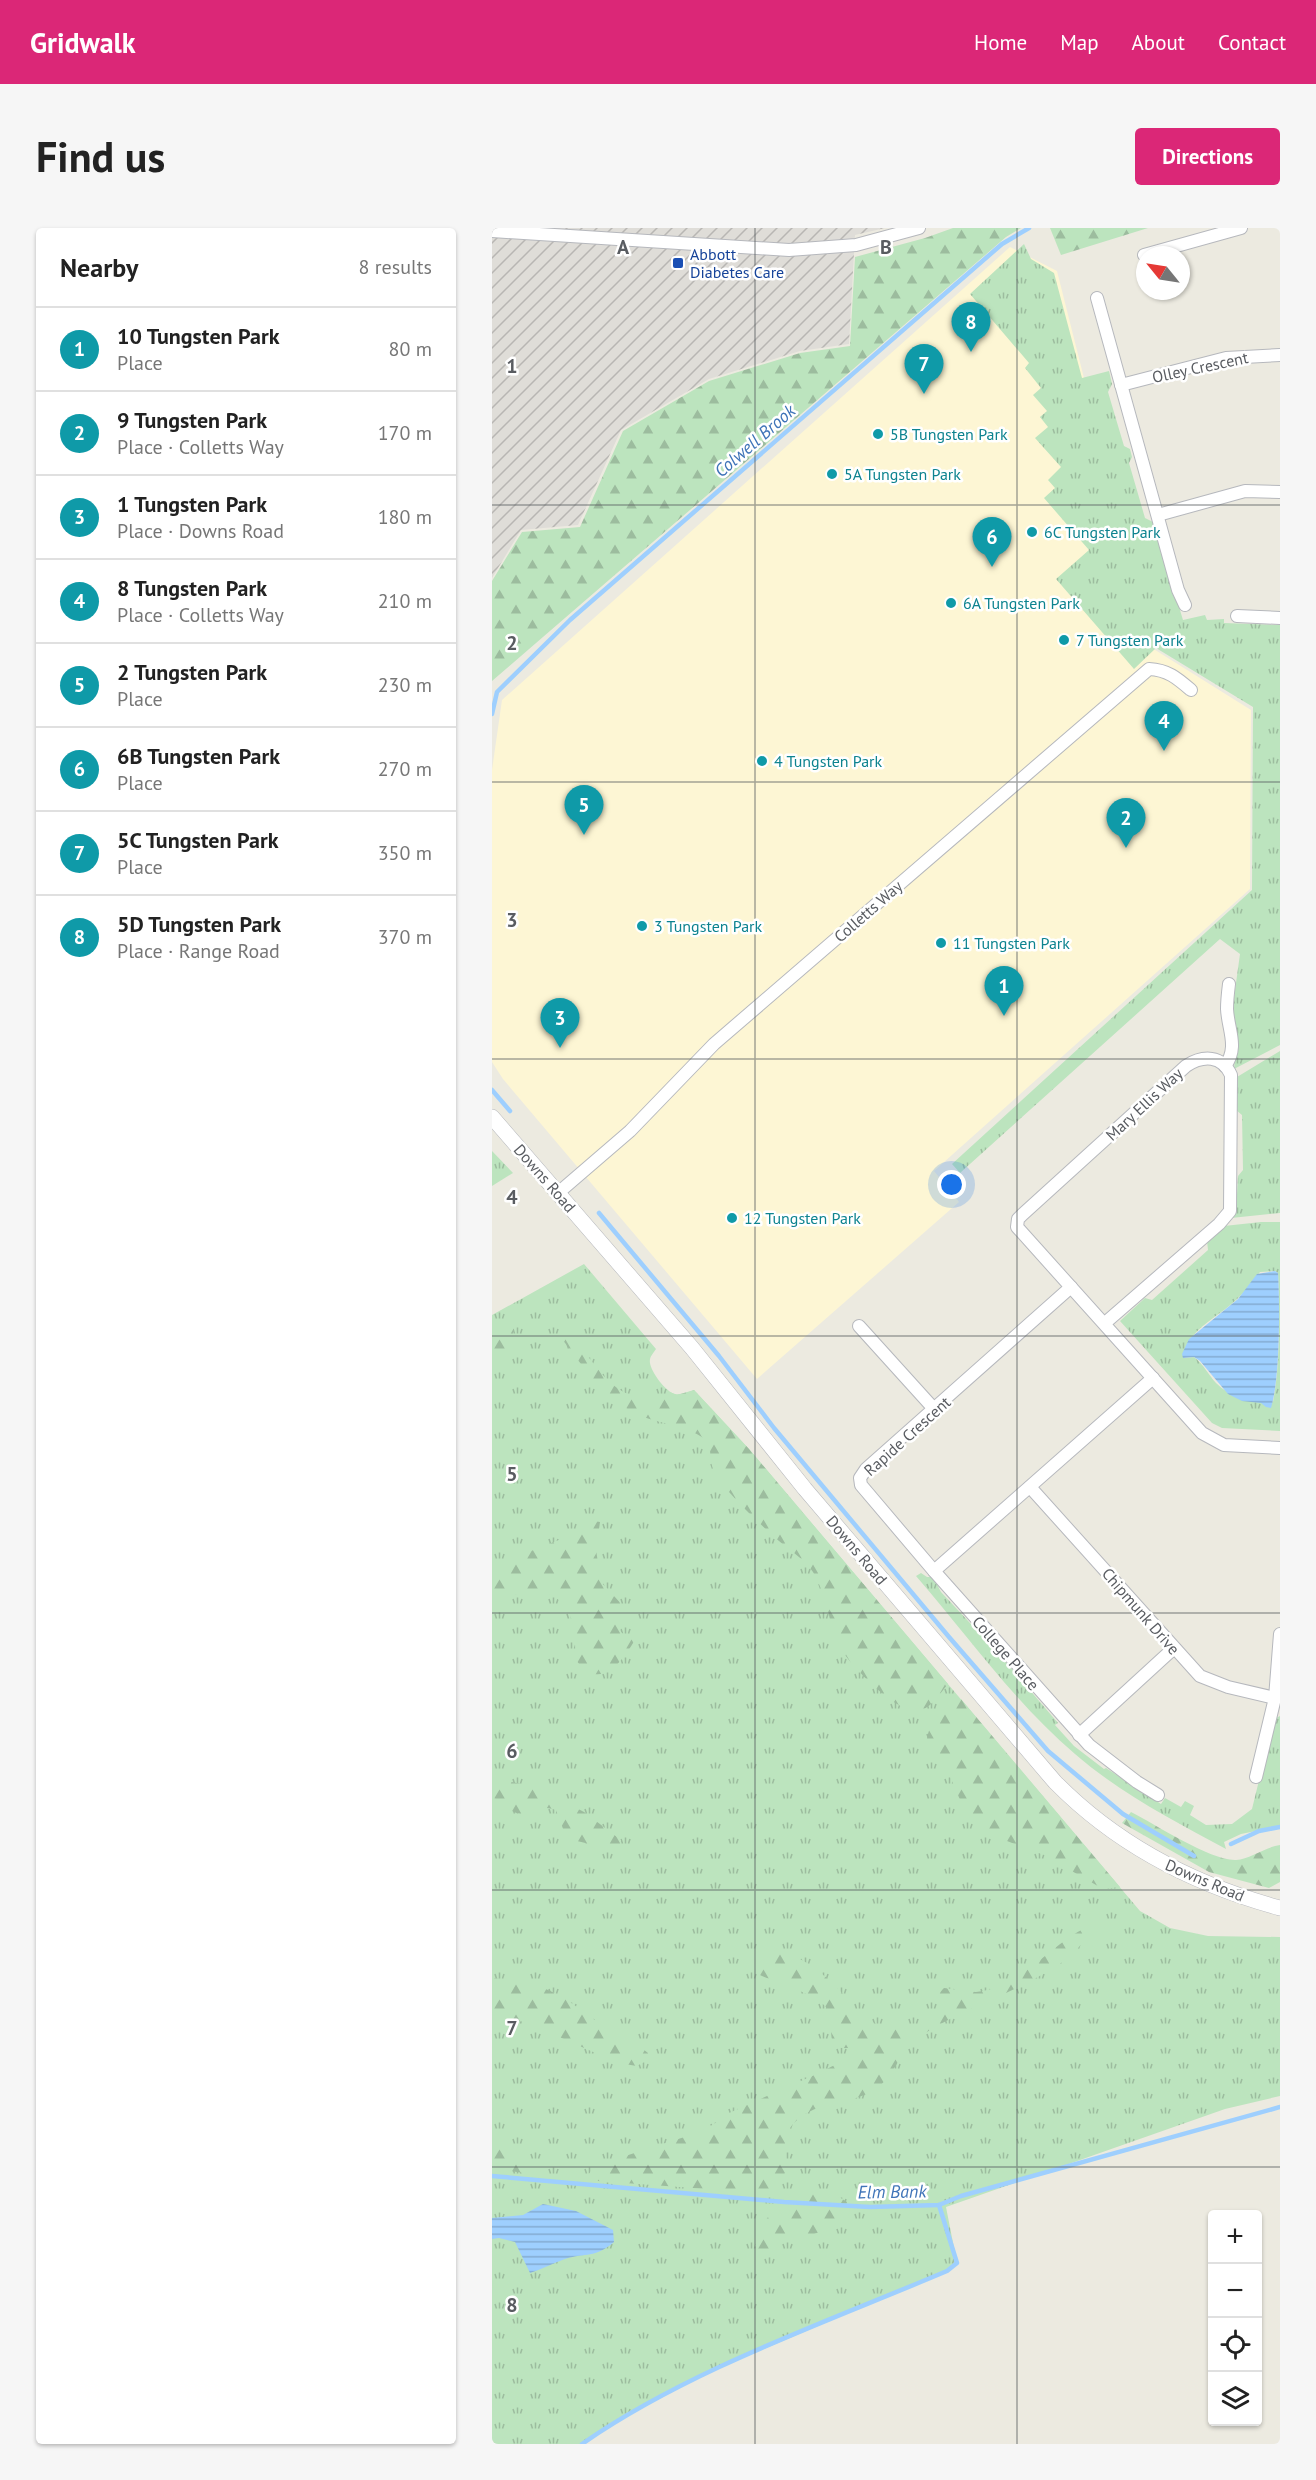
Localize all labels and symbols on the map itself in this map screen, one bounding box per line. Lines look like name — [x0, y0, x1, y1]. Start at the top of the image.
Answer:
text: A — [617, 234, 630, 260]
text: B — [880, 234, 892, 260]
place label: Abbott Diabetes Care — [690, 244, 784, 282]
north arrow — [1136, 246, 1190, 300]
marker: Abbott Diabetes Care — [671, 256, 685, 270]
pin: 8 — [952, 302, 990, 352]
pin: 7 — [904, 344, 944, 394]
street label: Olley Crescent — [1150, 347, 1250, 387]
text: 1 — [506, 353, 518, 379]
water label: Colwell Brook — [709, 399, 801, 482]
place label: 5B Tungsten Park — [890, 424, 1008, 444]
marker: 5B Tungsten Park — [871, 427, 885, 441]
place label: 5A Tungsten Park — [844, 464, 961, 484]
marker: 5A Tungsten Park — [825, 467, 839, 481]
pin: 6 — [972, 518, 1012, 567]
place label: 6C Tungsten Park — [1044, 522, 1161, 542]
marker: 6C Tungsten Park — [1025, 525, 1039, 539]
place label: 6A Tungsten Park — [963, 593, 1080, 613]
marker: 6A Tungsten Park — [944, 596, 958, 610]
text: 2 — [506, 630, 518, 656]
place label: 7 Tungsten Park — [1076, 630, 1184, 650]
marker: 7 Tungsten Park — [1057, 633, 1071, 647]
pin: 4 — [1144, 702, 1184, 751]
place label: 4 Tungsten Park — [774, 751, 883, 771]
marker: 4 Tungsten Park — [755, 754, 769, 768]
pin: 5 — [564, 786, 604, 835]
pin: 2 — [1106, 798, 1146, 848]
street label: Colletts Way — [830, 875, 907, 946]
text: 3 — [506, 907, 518, 933]
place label: 3 Tungsten Park — [654, 916, 763, 936]
marker: 3 Tungsten Park — [635, 919, 649, 933]
place label: 11 Tungsten Park — [953, 933, 1070, 953]
marker: 11 Tungsten Park — [934, 936, 948, 950]
pin: 1 — [984, 966, 1024, 1016]
pin: 3 — [540, 998, 580, 1048]
street label: Mary Ellis Way — [1101, 1063, 1187, 1145]
street label: Downs Road — [510, 1140, 580, 1216]
your location — [937, 1170, 966, 1199]
text: 4 — [506, 1184, 518, 1210]
place label: 12 Tungsten Park — [744, 1208, 861, 1228]
marker: 12 Tungsten Park — [725, 1211, 739, 1225]
street label: Rapide Crescent — [860, 1392, 955, 1480]
text: 5 — [506, 1461, 518, 1487]
street label: Downs Road — [822, 1511, 892, 1589]
street label: Chipmunk Drive — [1098, 1563, 1184, 1659]
street label: College Place — [968, 1612, 1044, 1694]
text: 6 — [506, 1738, 518, 1764]
street label: Downs Road — [1162, 1854, 1248, 1906]
text: 7 — [506, 2015, 518, 2041]
water label: Elm Bank — [857, 2179, 928, 2204]
text: 8 — [506, 2292, 518, 2318]

